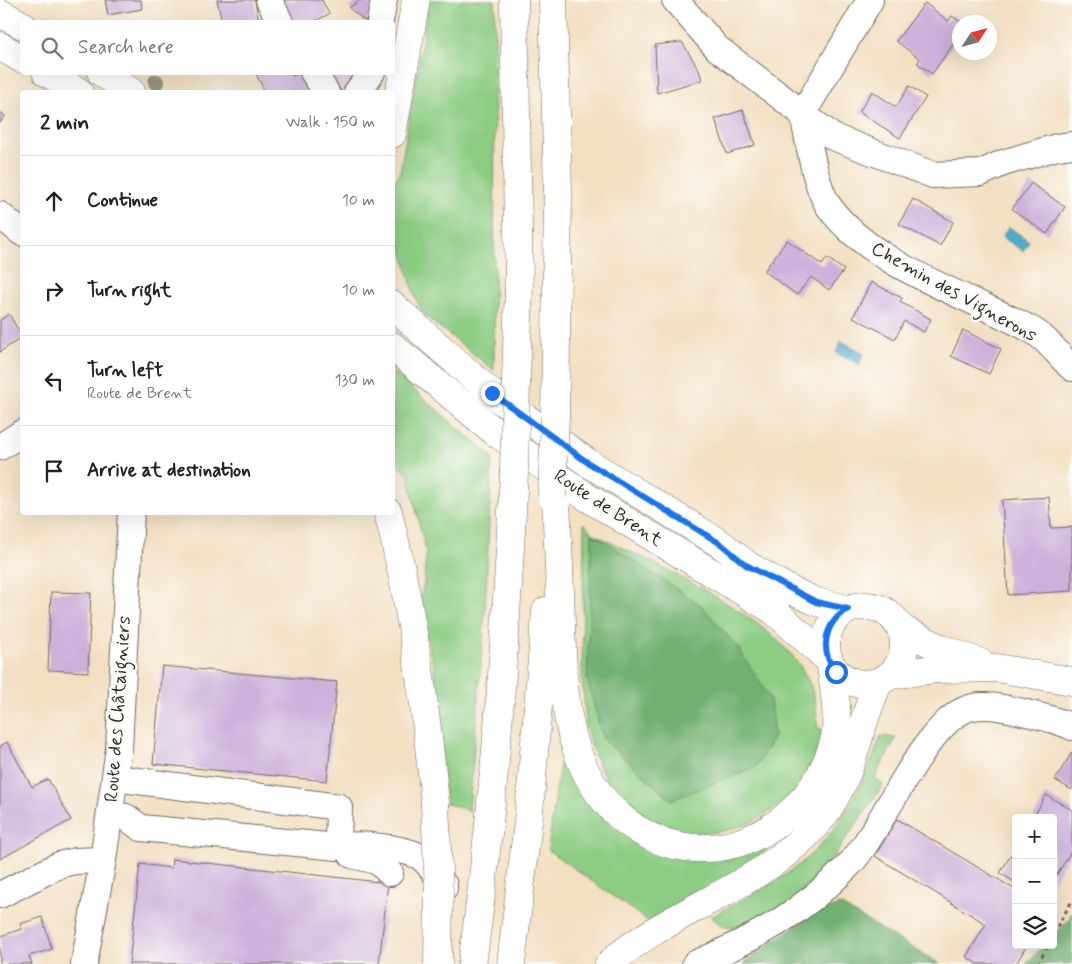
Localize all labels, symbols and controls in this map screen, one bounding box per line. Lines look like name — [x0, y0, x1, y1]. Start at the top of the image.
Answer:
north arrow — [952, 15, 997, 60]
search box — [20, 20, 395, 75]
icon: search — [38, 34, 66, 62]
text: Search here — [78, 35, 174, 60]
text: 2 min — [40, 109, 89, 137]
text: Walk · 150 m — [286, 112, 375, 133]
icon: ahead — [40, 187, 68, 215]
text: Continue — [87, 188, 158, 213]
text: 10 m — [342, 190, 375, 211]
street label: Chemin des Vignerons — [865, 236, 1041, 351]
icon: right — [40, 277, 68, 305]
text: Turn right — [87, 278, 171, 303]
text: 10 m — [342, 280, 375, 301]
text: Turn left — [87, 358, 163, 383]
icon: left — [40, 367, 68, 395]
text: 130 m — [334, 370, 375, 391]
route end — [481, 382, 504, 405]
text: Route de Brent — [87, 383, 192, 404]
icon: arrive — [40, 457, 68, 485]
text: Arrive at destination — [87, 458, 251, 483]
street label: Route de Brent — [549, 464, 667, 552]
street label: Route des Châtaigniers — [99, 615, 140, 803]
route start — [825, 661, 848, 684]
map controls — [1012, 814, 1057, 949]
button: + — [1012, 814, 1057, 859]
button: − — [1012, 859, 1057, 904]
button: layers — [1012, 904, 1057, 949]

